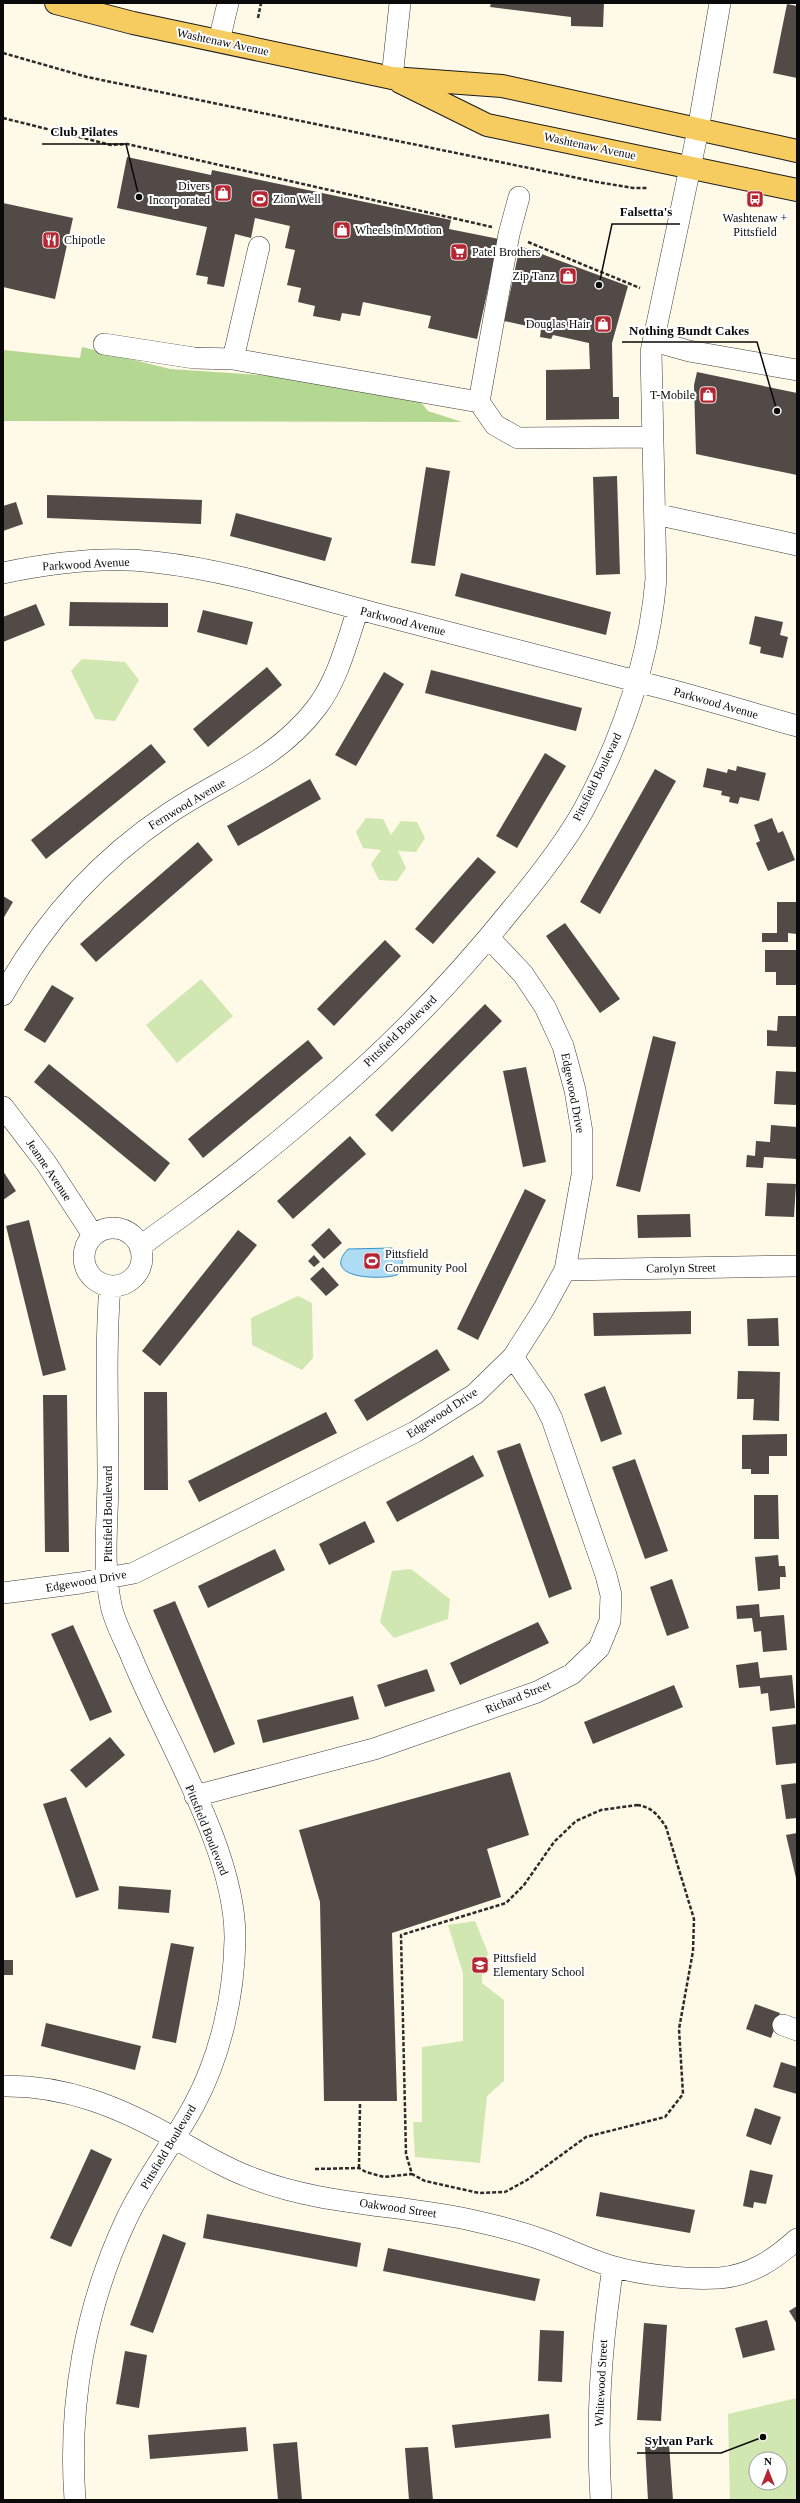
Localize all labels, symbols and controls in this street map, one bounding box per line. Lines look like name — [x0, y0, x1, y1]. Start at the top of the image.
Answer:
street label: Washtenaw Avenue — [176, 25, 270, 59]
callout: Club Pilates — [42, 119, 126, 144]
text: Club Pilates — [50, 124, 118, 139]
street label: Washtenaw Avenue — [543, 129, 637, 163]
place label: Divers Incorporated — [149, 179, 210, 207]
shop icon: Divers Incorporated — [213, 183, 233, 203]
sports icon: Zion Well — [250, 189, 270, 209]
bus stop icon: Washtenaw + Pittsfield — [745, 189, 765, 209]
place label: Zion Well — [273, 192, 321, 206]
callout: Falsetta's — [612, 199, 680, 224]
text: Falsetta's — [620, 204, 672, 219]
place label: Washtenaw + Pittsfield — [723, 211, 788, 239]
shop icon: Wheels in Motion — [332, 220, 352, 240]
place label: Wheels in Motion — [355, 223, 442, 237]
restaurant icon: Chipotle — [41, 230, 61, 250]
place label: Chipotle — [64, 233, 105, 247]
supermarket icon: Patel Brothers — [449, 242, 469, 262]
place label: Patel Brothers — [472, 245, 541, 259]
shop icon: Zip Tanz — [558, 266, 578, 286]
place label: Zip Tanz — [512, 269, 555, 283]
shop icon: Douglas Hair — [593, 314, 613, 334]
place label: Douglas Hair — [526, 317, 590, 331]
callout: Nothing Bundt Cakes — [622, 317, 757, 342]
text: Nothing Bundt Cakes — [629, 323, 749, 338]
shop icon: T-Mobile — [698, 385, 718, 405]
place label: T-Mobile — [650, 388, 695, 402]
street label: Parkwood Avenue — [42, 555, 130, 573]
street label: Parkwood Avenue — [359, 604, 447, 638]
street label: Parkwood Avenue — [672, 684, 760, 722]
street label: Pittsfield Boulevard — [570, 731, 624, 823]
street label: Fernwood Avenue — [146, 775, 228, 833]
street label: Pittsfield Boulevard — [360, 993, 440, 1069]
street label: Edgewood Drive — [558, 1052, 588, 1134]
street label: Jeanne Avenue — [23, 1136, 75, 1204]
place label: Pittsfield Community Pool — [385, 1247, 468, 1275]
sports icon: Pittsfield Community Pool — [362, 1251, 382, 1271]
street label: Carolyn Street — [646, 1260, 717, 1276]
street label: Edgewood Drive — [404, 1385, 480, 1441]
street label: Pittsfield Boulevard — [101, 1466, 115, 1562]
street label: Edgewood Drive — [45, 1567, 127, 1595]
street label: Richard Street — [483, 1677, 553, 1716]
street label: Pittsfield Boulevard — [182, 1783, 232, 1877]
place label: Pittsfield Elementary School — [493, 1951, 585, 1979]
school or university icon: Pittsfield Elementary School — [470, 1955, 490, 1975]
street label: Pittsfield Boulevard — [137, 2102, 199, 2192]
street label: Oakwood Street — [359, 2196, 438, 2220]
street label: Whitewood Street — [592, 2339, 610, 2427]
callout: Sylvan Park — [637, 2428, 721, 2453]
text: Sylvan Park — [645, 2433, 714, 2448]
north arrow — [748, 2451, 788, 2491]
text: N — [764, 2455, 772, 2467]

